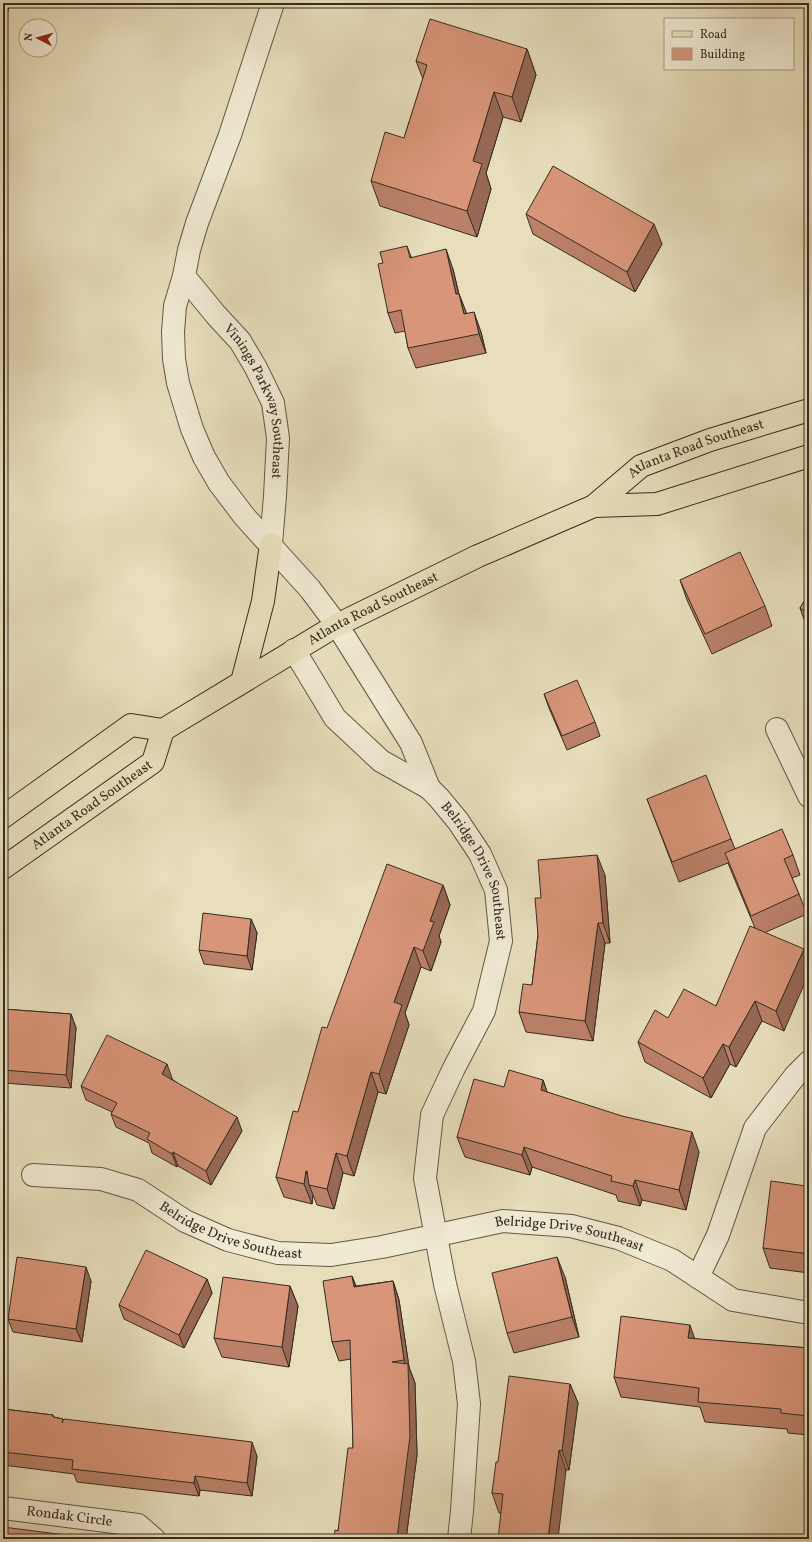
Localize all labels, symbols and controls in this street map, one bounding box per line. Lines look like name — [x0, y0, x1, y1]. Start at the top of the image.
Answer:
north arrow — [18, 18, 58, 58]
legend — [664, 18, 794, 70]
text: Road — [700, 27, 727, 43]
text: N — [22, 32, 37, 42]
text: Building — [700, 47, 745, 63]
street label: Vinings Parkway Southeast — [219, 320, 288, 480]
street label: Atlanta Road Southeast — [624, 415, 766, 483]
street label: Atlanta Road Southeast — [304, 567, 442, 650]
street label: Atlanta Road Southeast — [28, 756, 156, 854]
street label: Belridge Drive Southeast — [436, 798, 510, 941]
street label: Belridge Drive Southeast — [155, 1197, 303, 1263]
street label: Belridge Drive Southeast — [493, 1212, 647, 1257]
street label: Rondak Circle — [25, 1502, 114, 1531]

